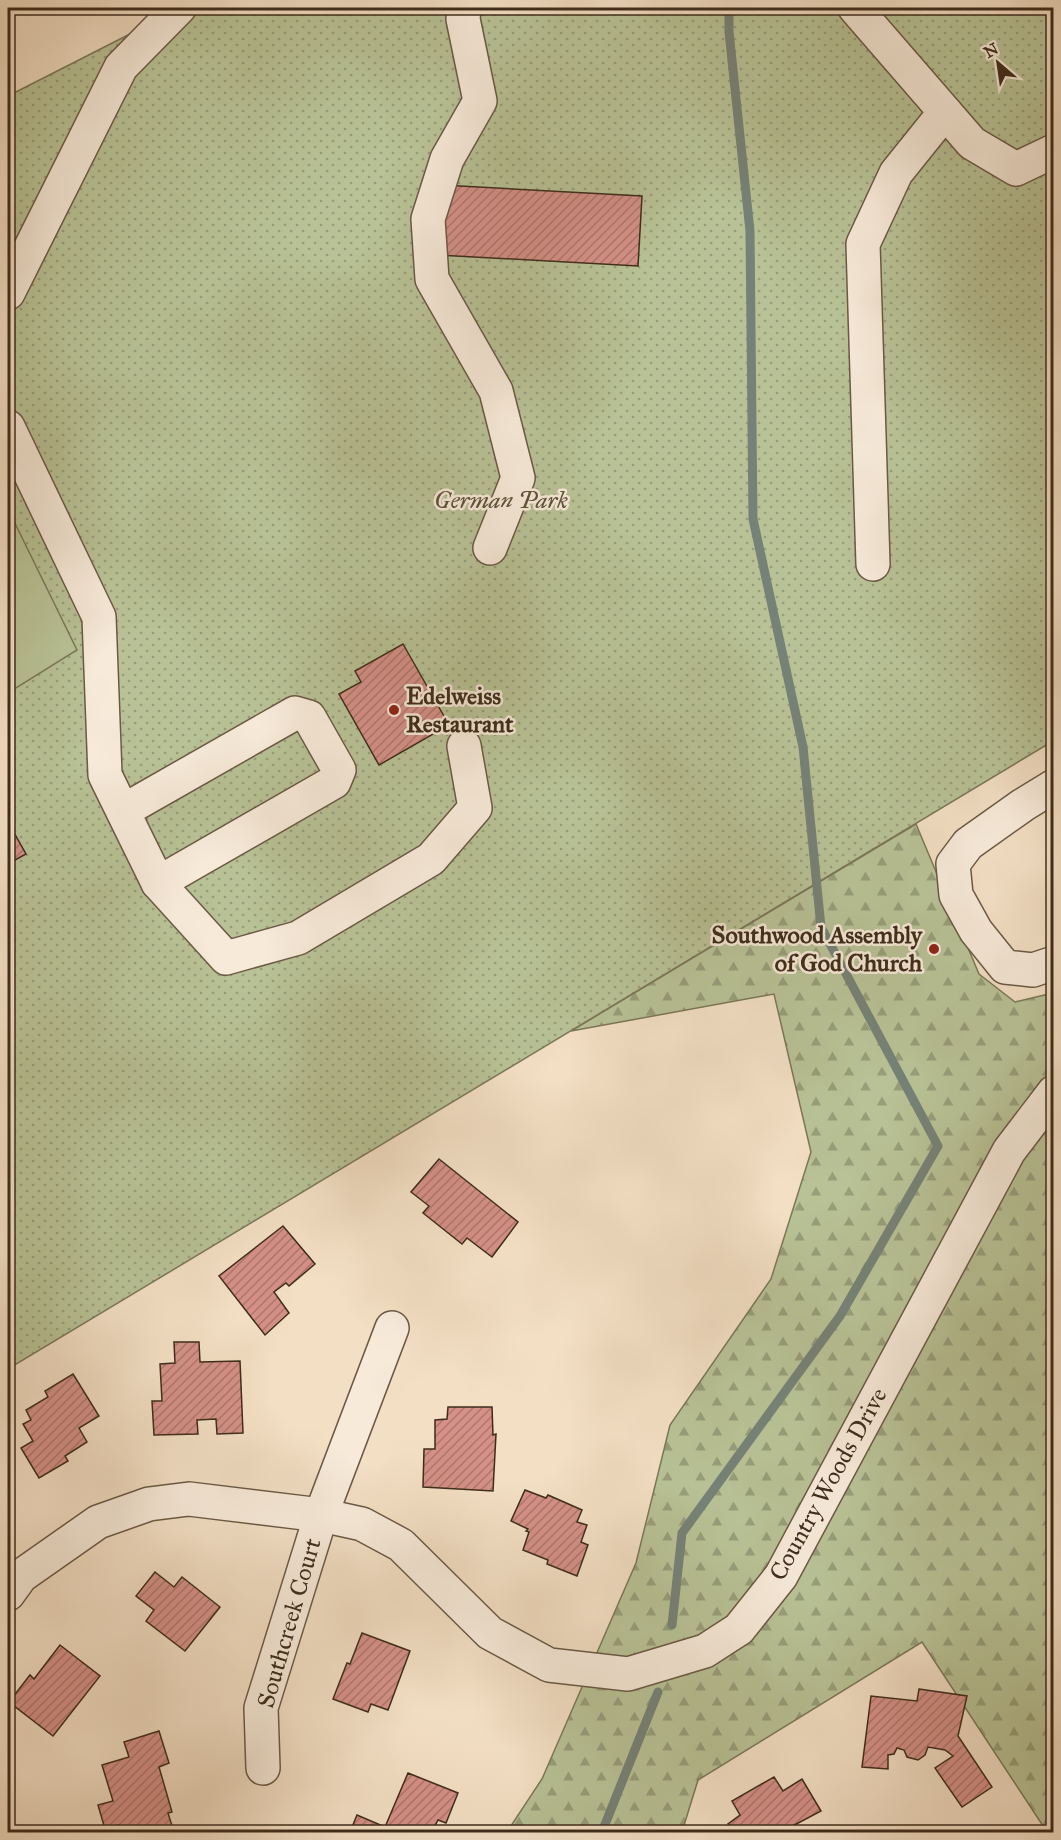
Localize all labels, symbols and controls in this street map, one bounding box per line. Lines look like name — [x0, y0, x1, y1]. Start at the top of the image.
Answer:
north arrow — [968, 33, 1028, 93]
text: N — [980, 39, 1002, 62]
park label: German Park — [434, 485, 568, 515]
place label: Edelweiss Restaurant — [406, 681, 514, 739]
marker: Edelweiss Restaurant — [387, 703, 401, 717]
place label: Southwood Assembly of God Church — [712, 920, 924, 978]
marker: Southwood Assembly of God Church — [927, 942, 941, 956]
street label: Country Woods Drive — [763, 1382, 893, 1586]
street label: Southcreek Court — [250, 1534, 328, 1711]

